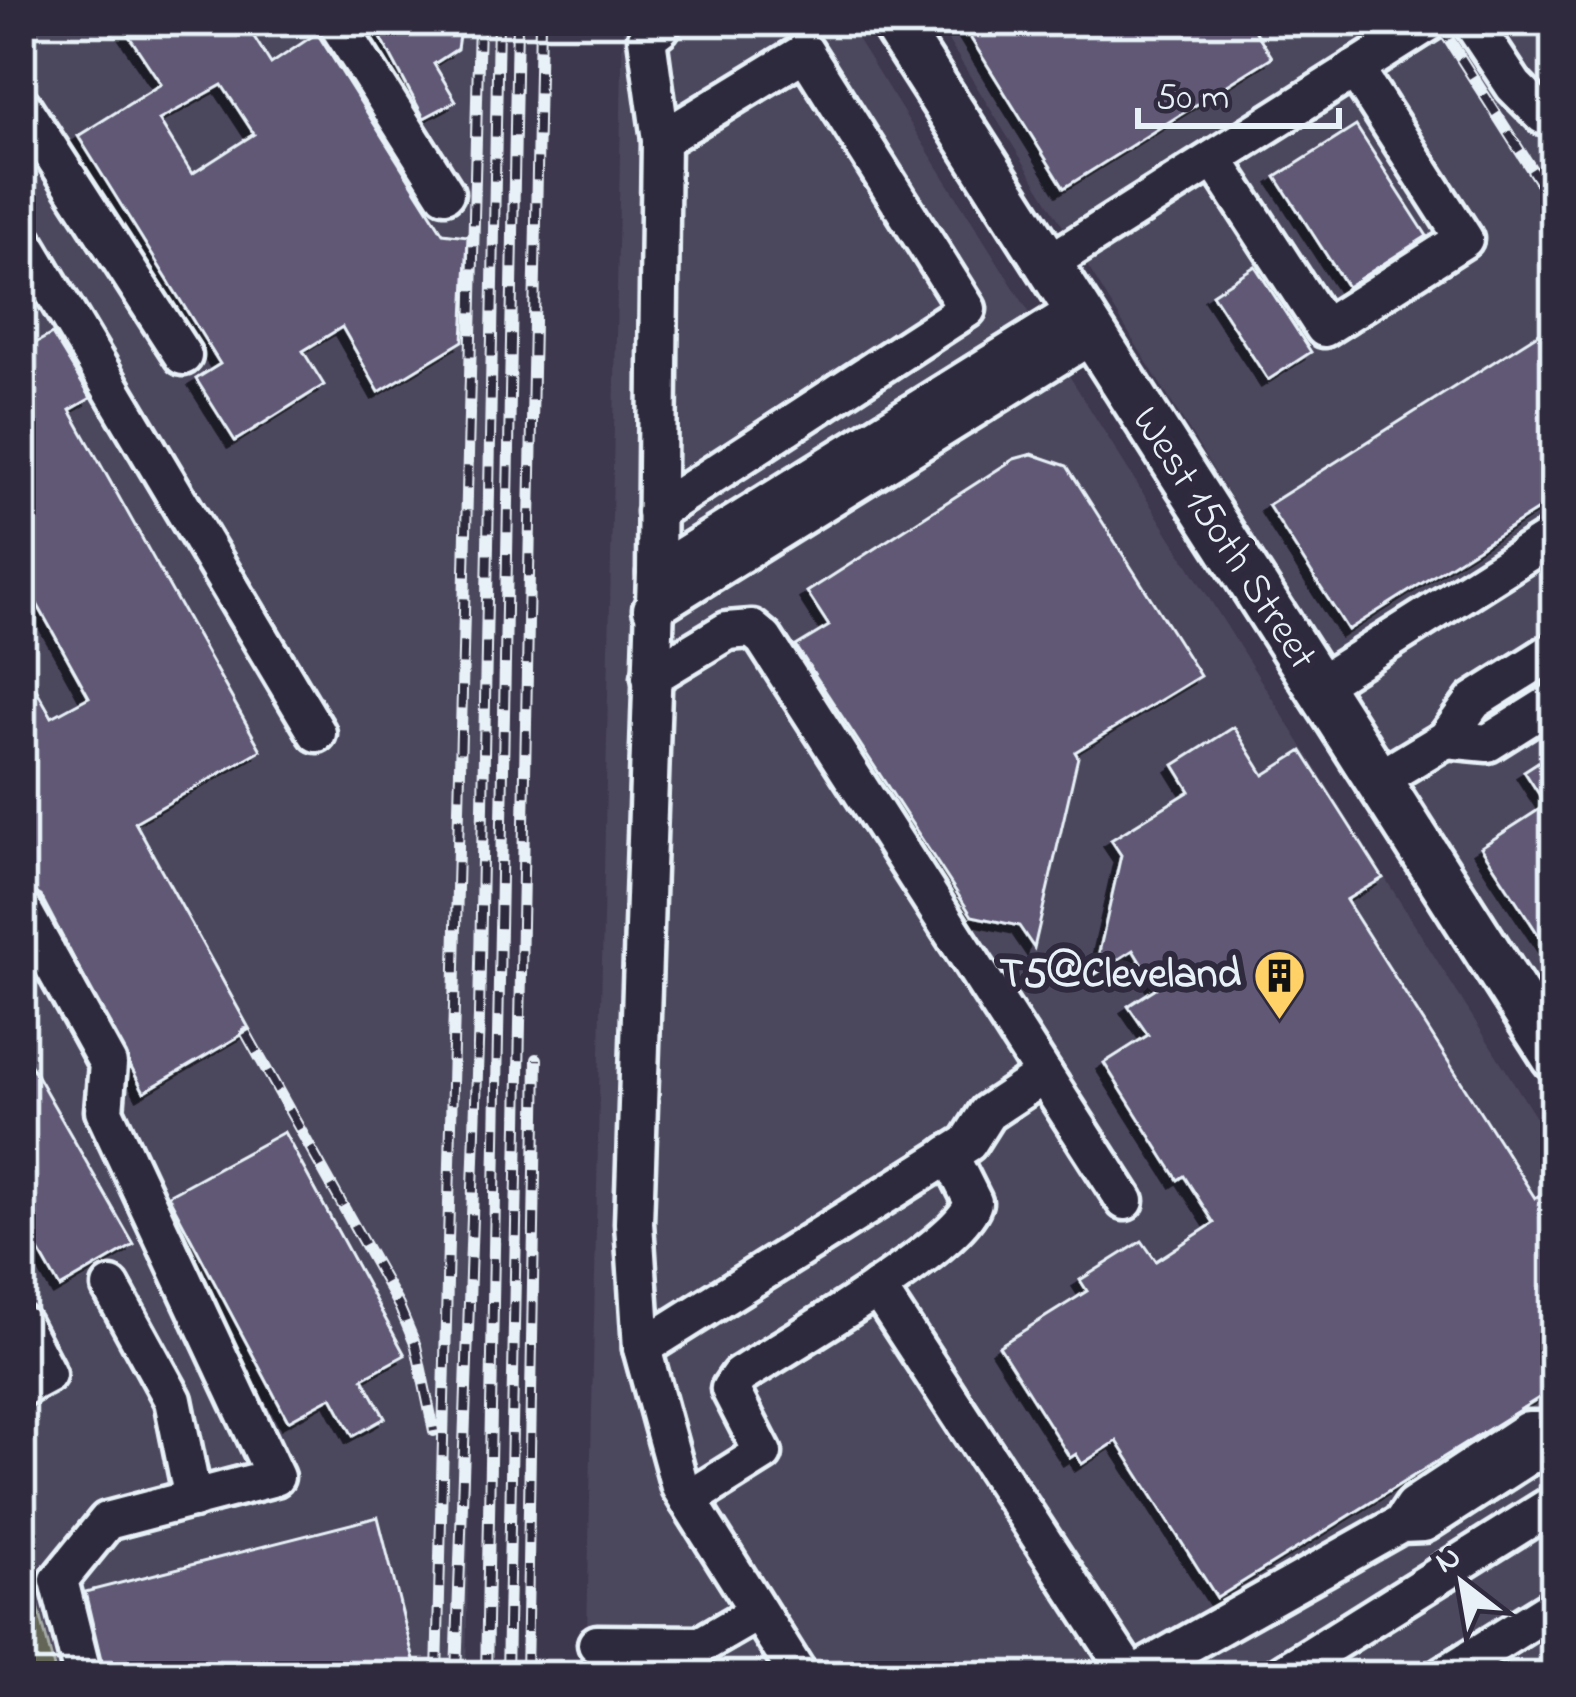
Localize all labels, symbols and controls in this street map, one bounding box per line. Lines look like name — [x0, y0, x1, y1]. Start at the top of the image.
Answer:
scale bar — [1138, 54, 1339, 128]
text: 50 m — [1156, 73, 1229, 126]
street label: West 150th Street — [1115, 395, 1331, 683]
place label: T5@Cleveland — [999, 945, 1241, 1006]
building icon: T5@Cleveland — [1252, 947, 1308, 1021]
north arrow — [1402, 1523, 1522, 1643]
text: N — [1427, 1534, 1471, 1587]

